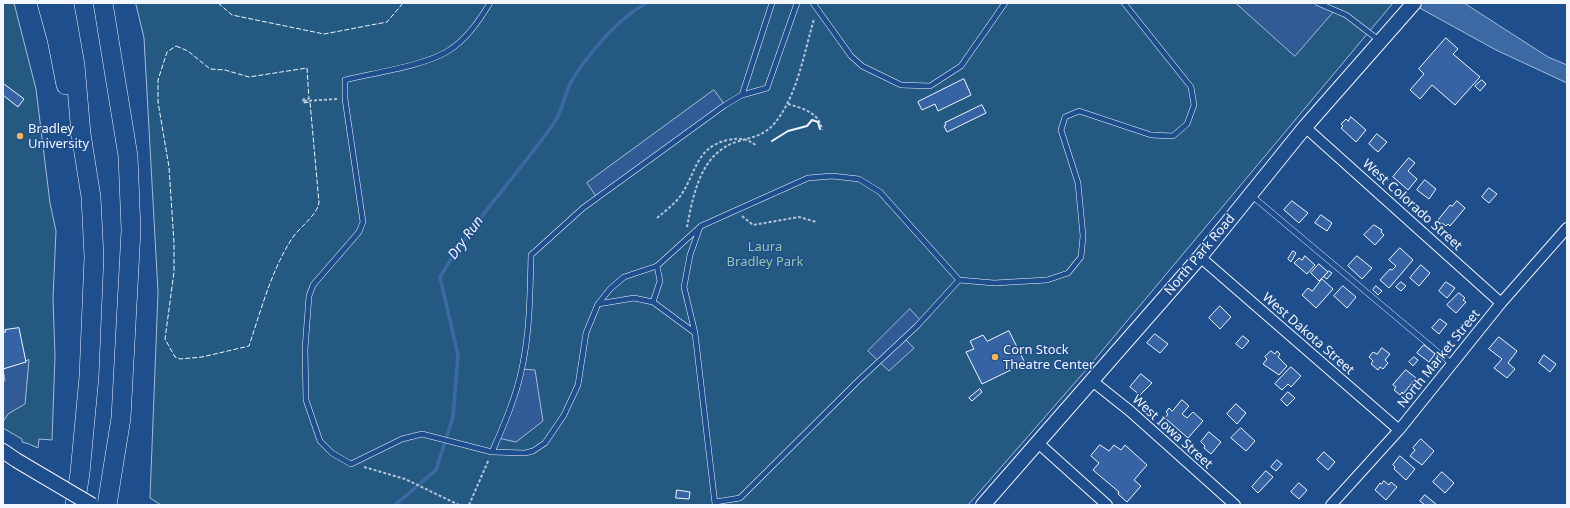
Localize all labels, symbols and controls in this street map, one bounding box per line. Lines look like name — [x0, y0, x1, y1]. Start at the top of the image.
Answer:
place label: Bradley University — [28, 121, 89, 152]
marker: Bradley University — [15, 131, 25, 141]
street label: West Colorado Street — [1359, 156, 1465, 254]
street label: North Park Road — [1161, 211, 1239, 299]
water label: Dry Run — [445, 213, 487, 263]
park label: Laura Bradley Park — [727, 239, 803, 270]
street label: West Dakota Street — [1259, 290, 1357, 378]
street label: North Market Street — [1394, 307, 1484, 411]
place label: Corn Stock Theatre Center — [1003, 342, 1094, 373]
marker: Corn Stock Theatre Center — [990, 352, 1000, 362]
street label: West Iowa Street — [1129, 392, 1215, 472]

